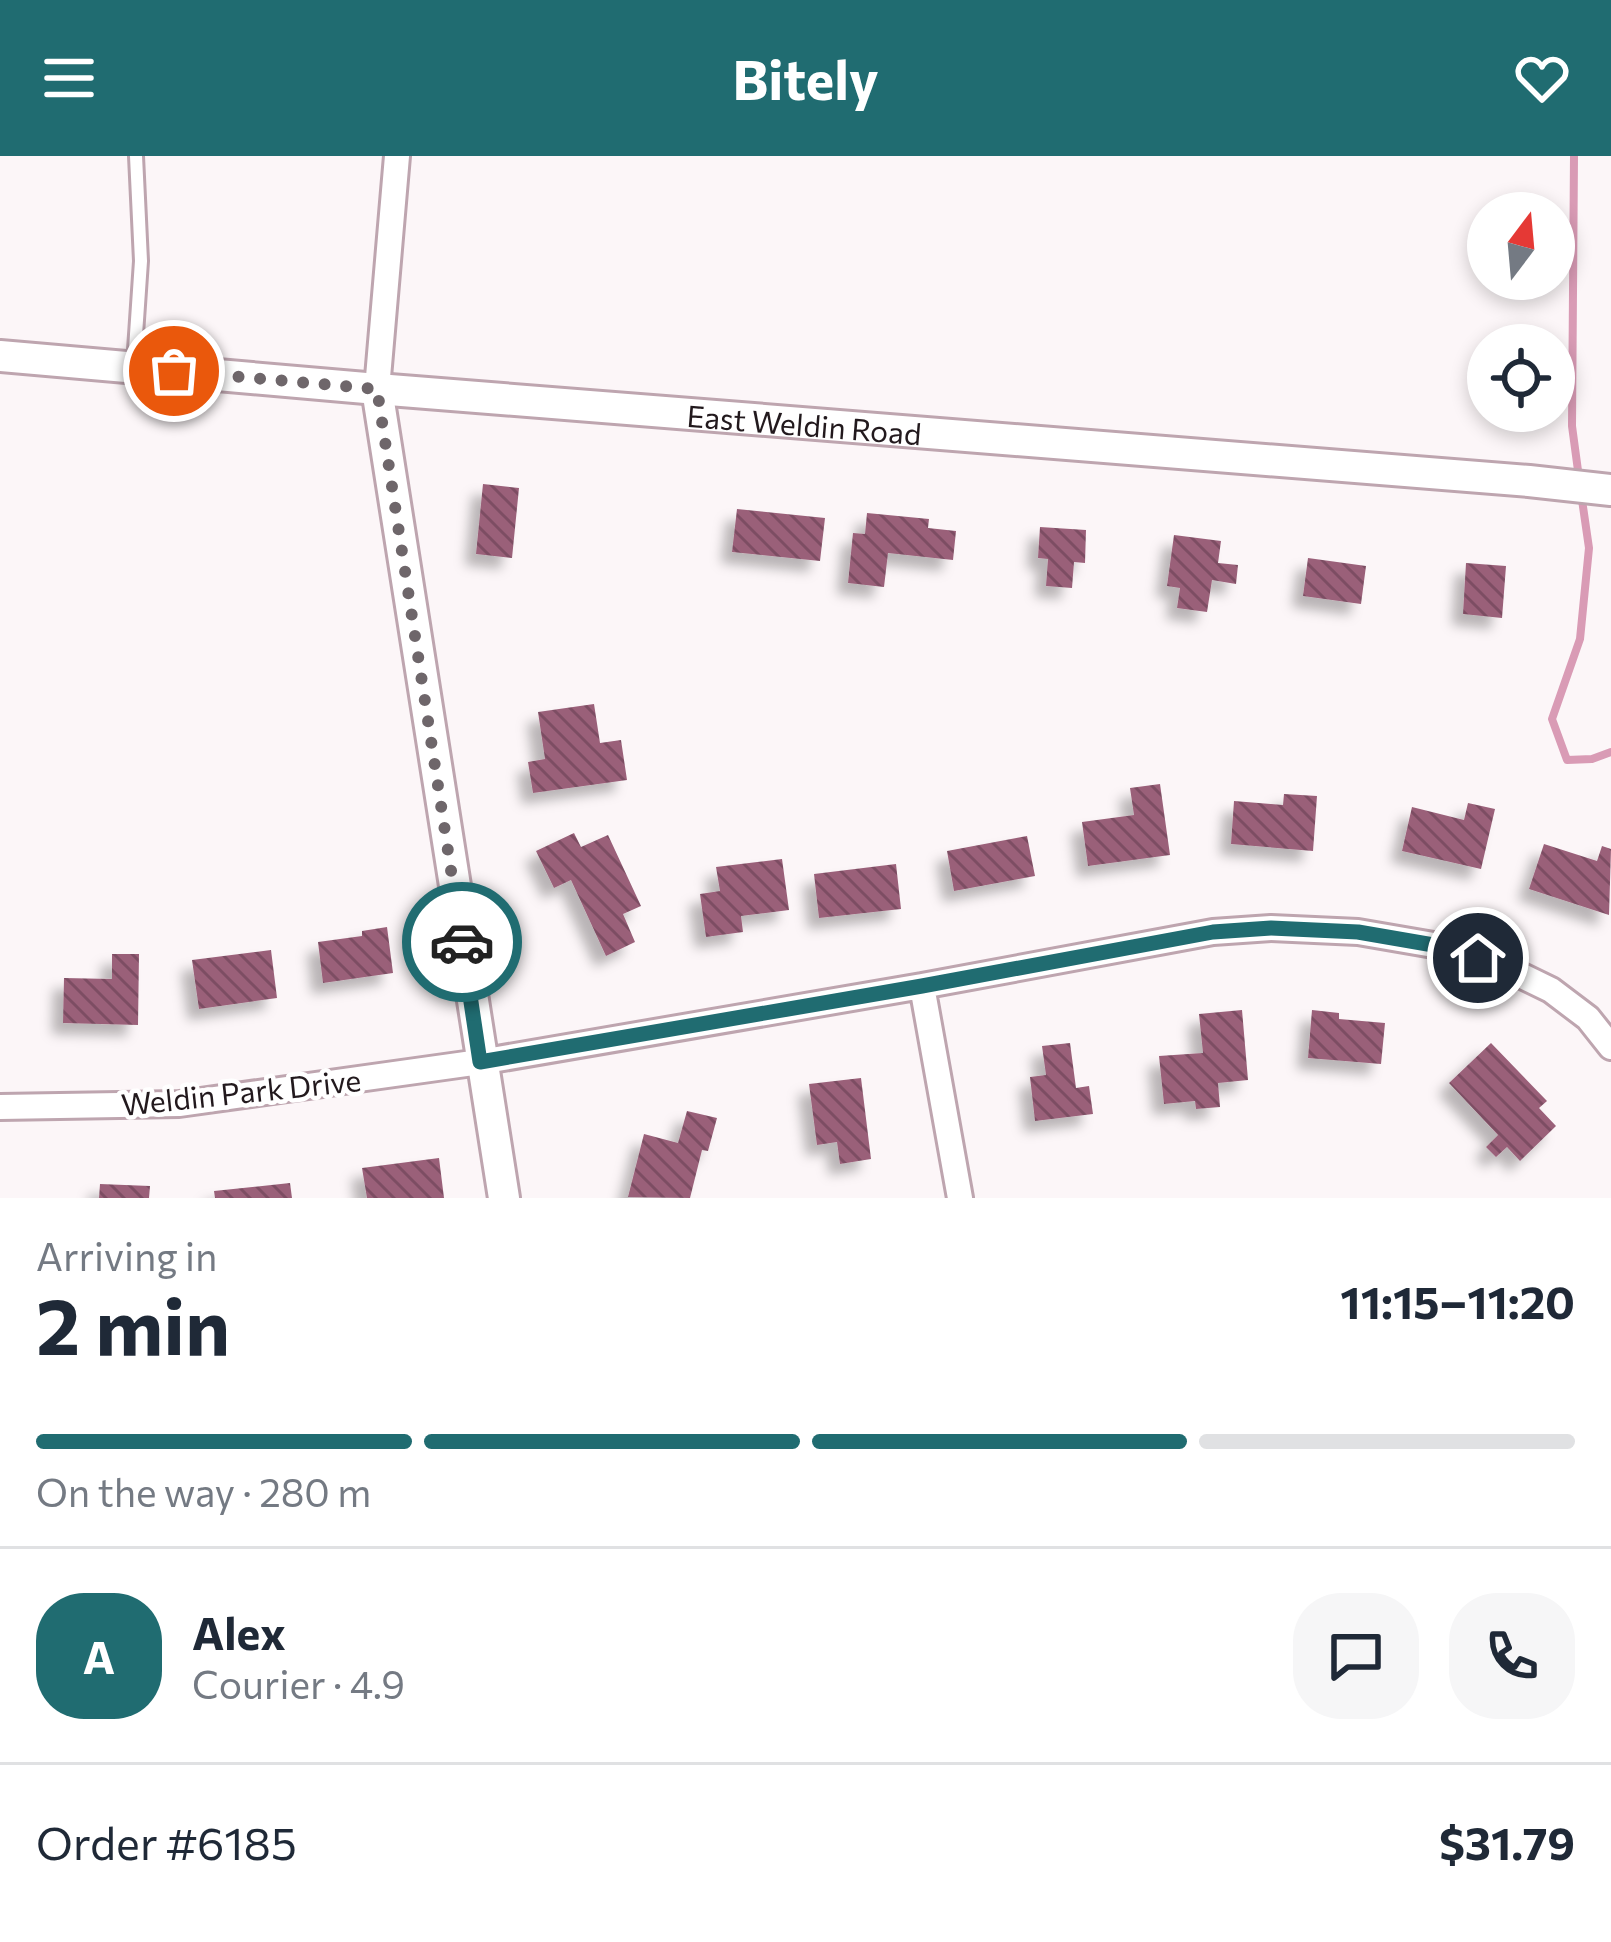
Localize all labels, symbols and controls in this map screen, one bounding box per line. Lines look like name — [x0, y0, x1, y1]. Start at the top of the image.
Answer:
icon: menu — [36, 45, 102, 111]
text: Bitely — [732, 45, 879, 111]
icon: heart — [1509, 45, 1575, 111]
north arrow — [1467, 192, 1575, 300]
map controls — [1467, 192, 1575, 432]
pin — [123, 320, 225, 422]
button: locate — [1467, 324, 1575, 432]
icon: bag — [141, 338, 207, 404]
street label: East Weldin Road — [685, 395, 923, 451]
courier — [402, 882, 522, 1002]
pin — [1427, 907, 1529, 1009]
icon: car — [429, 909, 495, 975]
icon: home — [1445, 925, 1511, 991]
street label: Weldin Park Drive — [119, 1060, 363, 1122]
text: Arriving in — [36, 1231, 217, 1279]
text: 11:15–11:20 — [1340, 1273, 1575, 1328]
text: 2 min — [36, 1276, 230, 1371]
text: On the way · 280 m — [36, 1467, 371, 1515]
button: chat — [1293, 1593, 1419, 1719]
button: phone — [1449, 1593, 1575, 1719]
text: Alex — [192, 1604, 286, 1659]
text: A — [83, 1628, 115, 1683]
text: Courier · 4.9 — [192, 1659, 405, 1707]
text: Order #6185 — [36, 1814, 297, 1869]
text: $31.79 — [1439, 1814, 1575, 1869]

